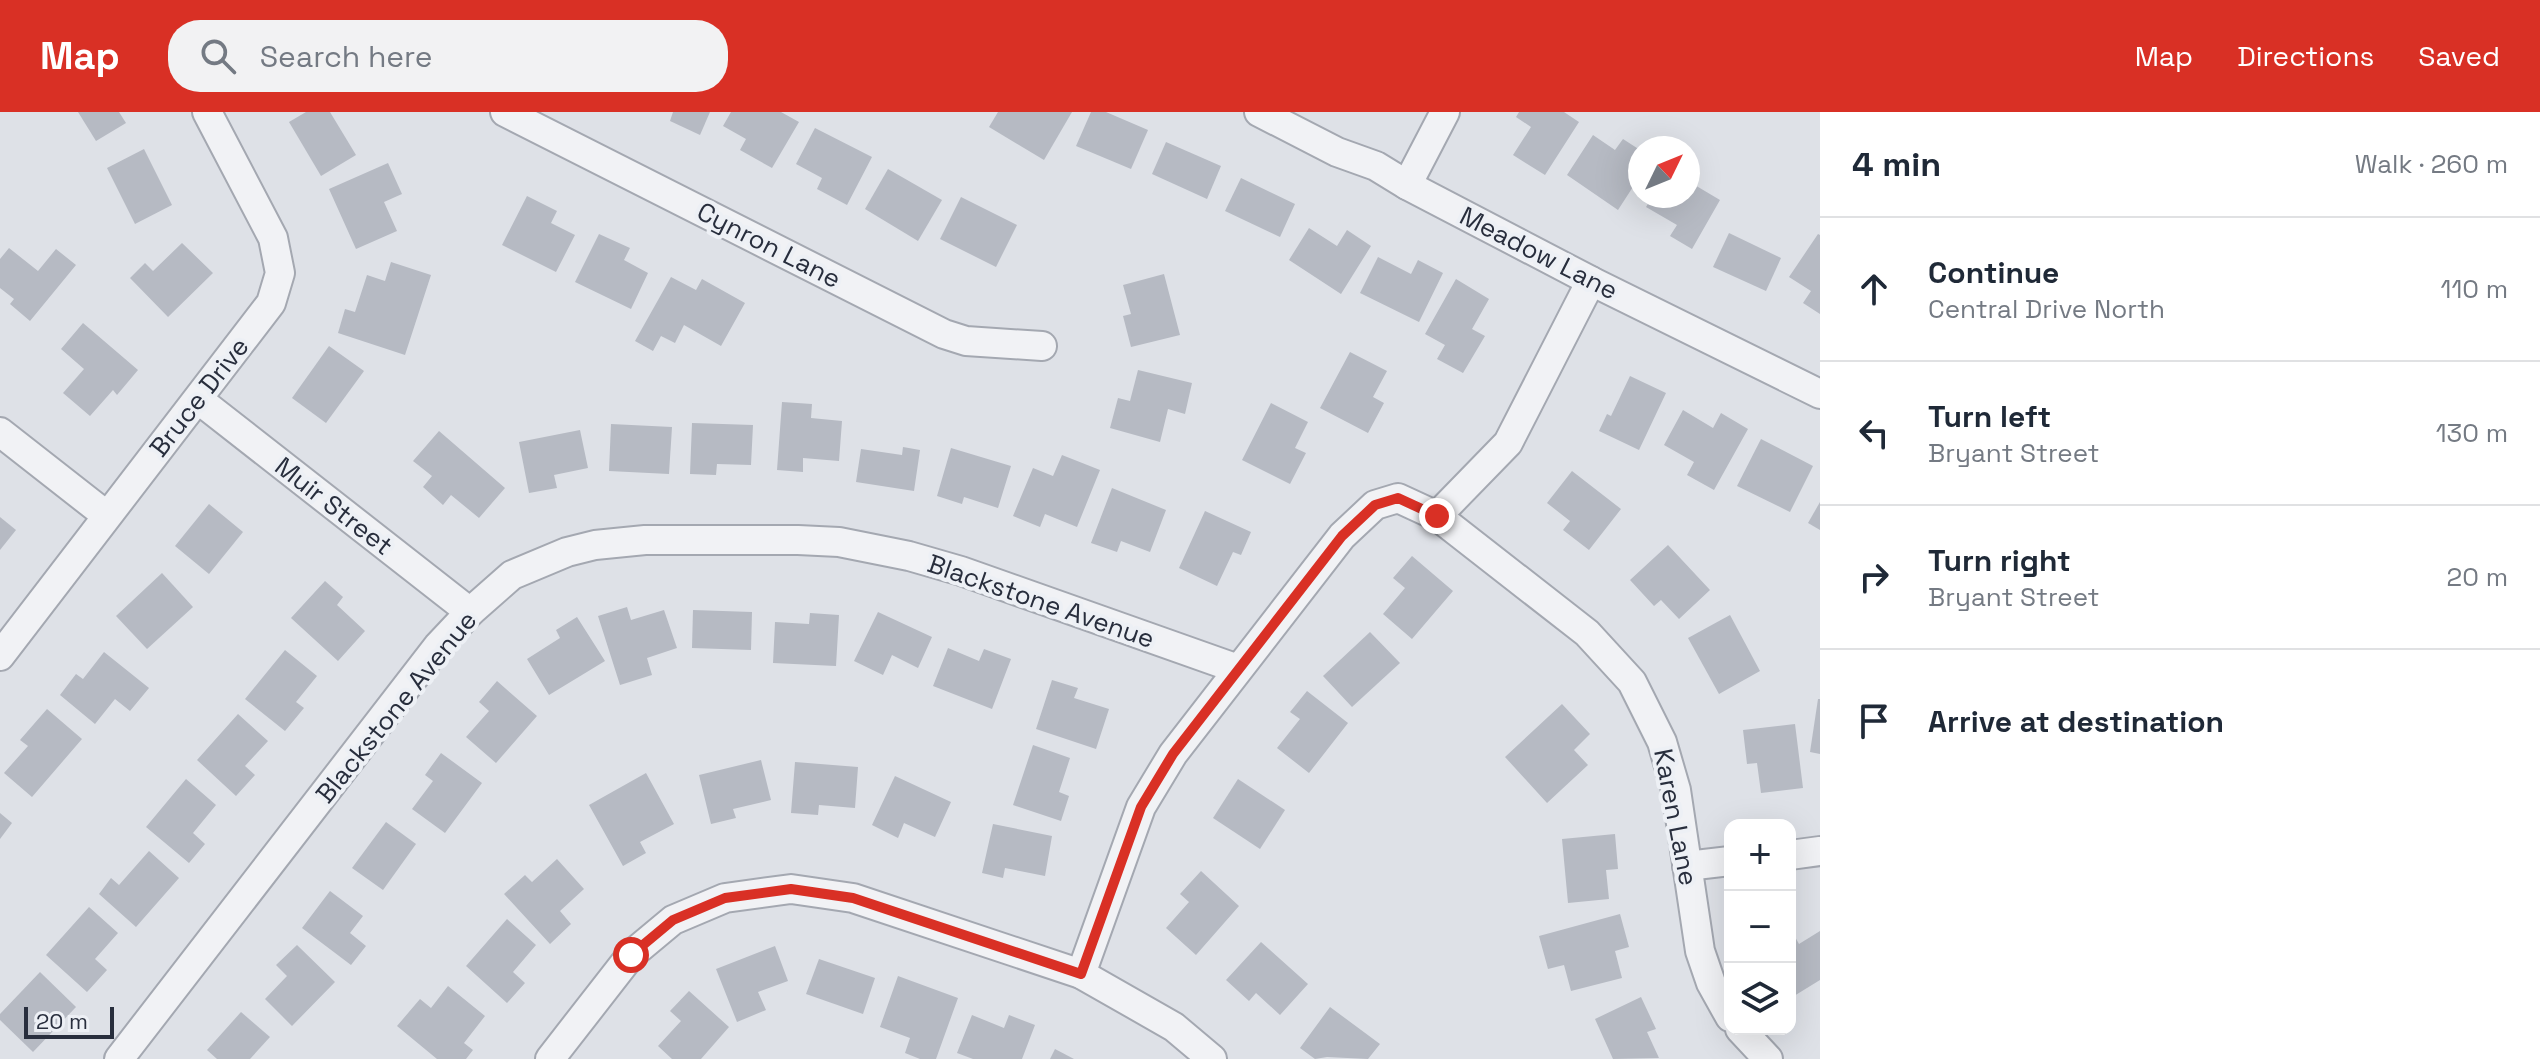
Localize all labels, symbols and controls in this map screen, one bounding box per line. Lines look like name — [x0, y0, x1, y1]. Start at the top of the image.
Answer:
search box — [168, 20, 728, 92]
text: Map — [40, 32, 120, 80]
icon: search — [196, 34, 240, 78]
text: Search here — [260, 37, 433, 76]
text: Map — [2135, 38, 2193, 74]
text: Directions — [2237, 38, 2374, 74]
text: Saved — [2418, 38, 2500, 74]
north arrow — [1628, 136, 1700, 208]
text: 4 min — [1852, 143, 1941, 186]
text: Walk · 260 m — [2355, 147, 2508, 181]
street label: Cynron Lane — [691, 194, 847, 296]
street label: Meadow Lane — [1454, 199, 1624, 307]
text: Continue — [1928, 253, 2059, 292]
icon: ahead — [1852, 267, 1896, 311]
text: 110 m — [2441, 272, 2508, 306]
text: Central Drive North — [1928, 292, 2165, 326]
street label: Bruce Drive — [142, 330, 256, 464]
text: Turn left — [1928, 397, 2051, 436]
icon: left — [1852, 411, 1896, 455]
text: 130 m — [2436, 416, 2508, 450]
text: Bryant Street — [1928, 436, 2100, 470]
street label: Muir Street — [268, 449, 400, 563]
route end — [1419, 498, 1455, 534]
text: Turn right — [1928, 541, 2071, 580]
street label: Blackstone Avenue — [923, 546, 1159, 656]
icon: right — [1852, 555, 1896, 599]
text: 20 m — [2447, 560, 2508, 594]
text: Bryant Street — [1928, 580, 2100, 614]
street label: Blackstone Avenue — [308, 604, 484, 810]
icon: arrive — [1852, 699, 1896, 743]
text: Arrive at destination — [1928, 702, 2224, 741]
street label: Karen Lane — [1646, 746, 1706, 888]
map controls — [1724, 819, 1796, 1035]
button: + — [1724, 819, 1796, 891]
button: − — [1724, 891, 1796, 963]
route start — [613, 937, 649, 973]
button: layers — [1724, 963, 1796, 1035]
scale bar — [24, 1003, 114, 1039]
text: 20 m — [36, 1007, 88, 1035]

